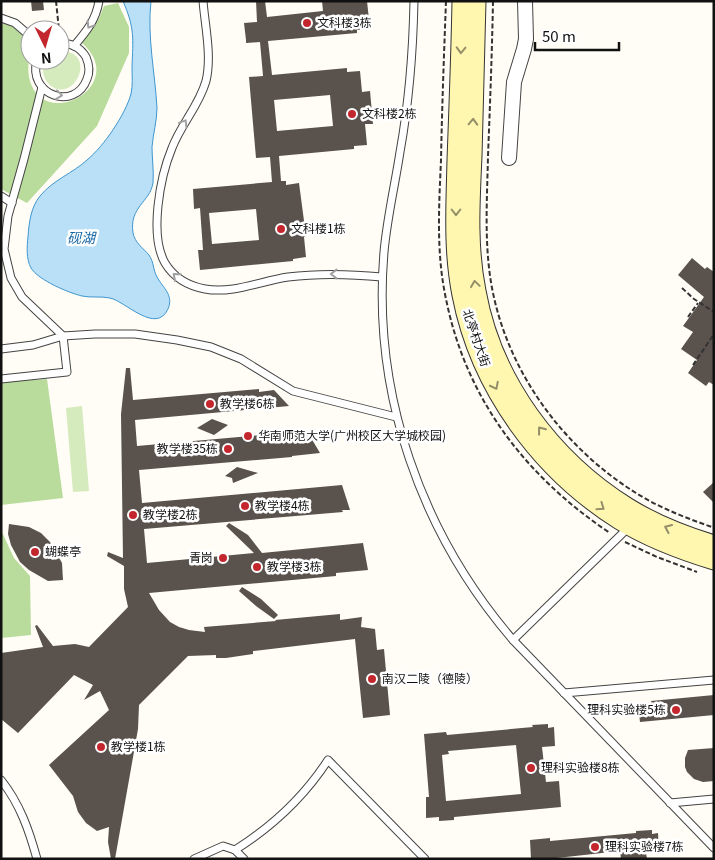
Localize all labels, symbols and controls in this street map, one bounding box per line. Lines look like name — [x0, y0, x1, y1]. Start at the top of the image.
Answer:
place label: 文科楼3栋 — [317, 13, 372, 30]
marker: 文科楼3栋 — [301, 17, 313, 29]
north arrow — [20, 20, 70, 70]
one-way arrow — [87, 20, 96, 29]
scale bar — [535, 20, 619, 52]
text: 50 m — [542, 25, 576, 46]
one-way arrow — [455, 46, 466, 54]
text: N — [40, 49, 52, 69]
one-way arrow — [55, 89, 63, 100]
place label: 文科楼2栋 — [362, 104, 417, 121]
marker: 文科楼2栋 — [346, 108, 358, 120]
one-way arrow — [467, 117, 478, 125]
one-way arrow — [178, 120, 188, 129]
one-way arrow — [451, 209, 461, 217]
place label: 文科楼1栋 — [291, 219, 346, 236]
marker: 文科楼1栋 — [275, 223, 287, 235]
water label: 砚湖 — [67, 227, 97, 247]
one-way arrow — [329, 269, 337, 279]
one-way arrow — [173, 272, 182, 281]
one-way arrow — [470, 279, 480, 288]
street label: 北亭村大街 — [460, 306, 495, 369]
one-way arrow — [489, 381, 499, 390]
place label: 教学楼6栋 — [220, 394, 275, 411]
marker: 教学楼6栋 — [204, 398, 216, 410]
place label: 华南师范大学(广州校区大学城校园) — [258, 426, 446, 443]
one-way arrow — [538, 427, 546, 436]
marker: 华南师范大学(广州校区大学城校园) — [242, 430, 254, 442]
place label: 教学楼35栋 — [157, 439, 218, 456]
marker: 教学楼35栋 — [222, 443, 234, 455]
place label: 教学楼4栋 — [255, 496, 310, 513]
marker: 教学楼4栋 — [239, 500, 251, 512]
one-way arrow — [595, 501, 605, 510]
place label: 教学楼2栋 — [143, 505, 198, 522]
marker: 教学楼2栋 — [127, 509, 139, 521]
one-way arrow — [664, 524, 673, 535]
place label: 蝴蝶亭 — [45, 542, 81, 559]
marker: 蝴蝶亭 — [29, 546, 41, 558]
place label: 青岗 — [189, 548, 213, 565]
marker: 青岗 — [217, 552, 229, 564]
place label: 教学楼3栋 — [267, 557, 322, 574]
marker: 教学楼3栋 — [251, 561, 263, 573]
place label: 南汉二陵（德陵） — [382, 669, 478, 686]
marker: 南汉二陵（德陵） — [366, 673, 378, 685]
place label: 理科实验楼5栋 — [587, 700, 666, 717]
marker: 理科实验楼5栋 — [670, 704, 682, 716]
place label: 教学楼1栋 — [111, 737, 166, 754]
marker: 教学楼1栋 — [95, 741, 107, 753]
place label: 理科实验楼8栋 — [541, 758, 620, 775]
marker: 理科实验楼8栋 — [525, 762, 537, 774]
place label: 理科实验楼7栋 — [605, 837, 684, 854]
marker: 理科实验楼7栋 — [589, 841, 601, 853]

